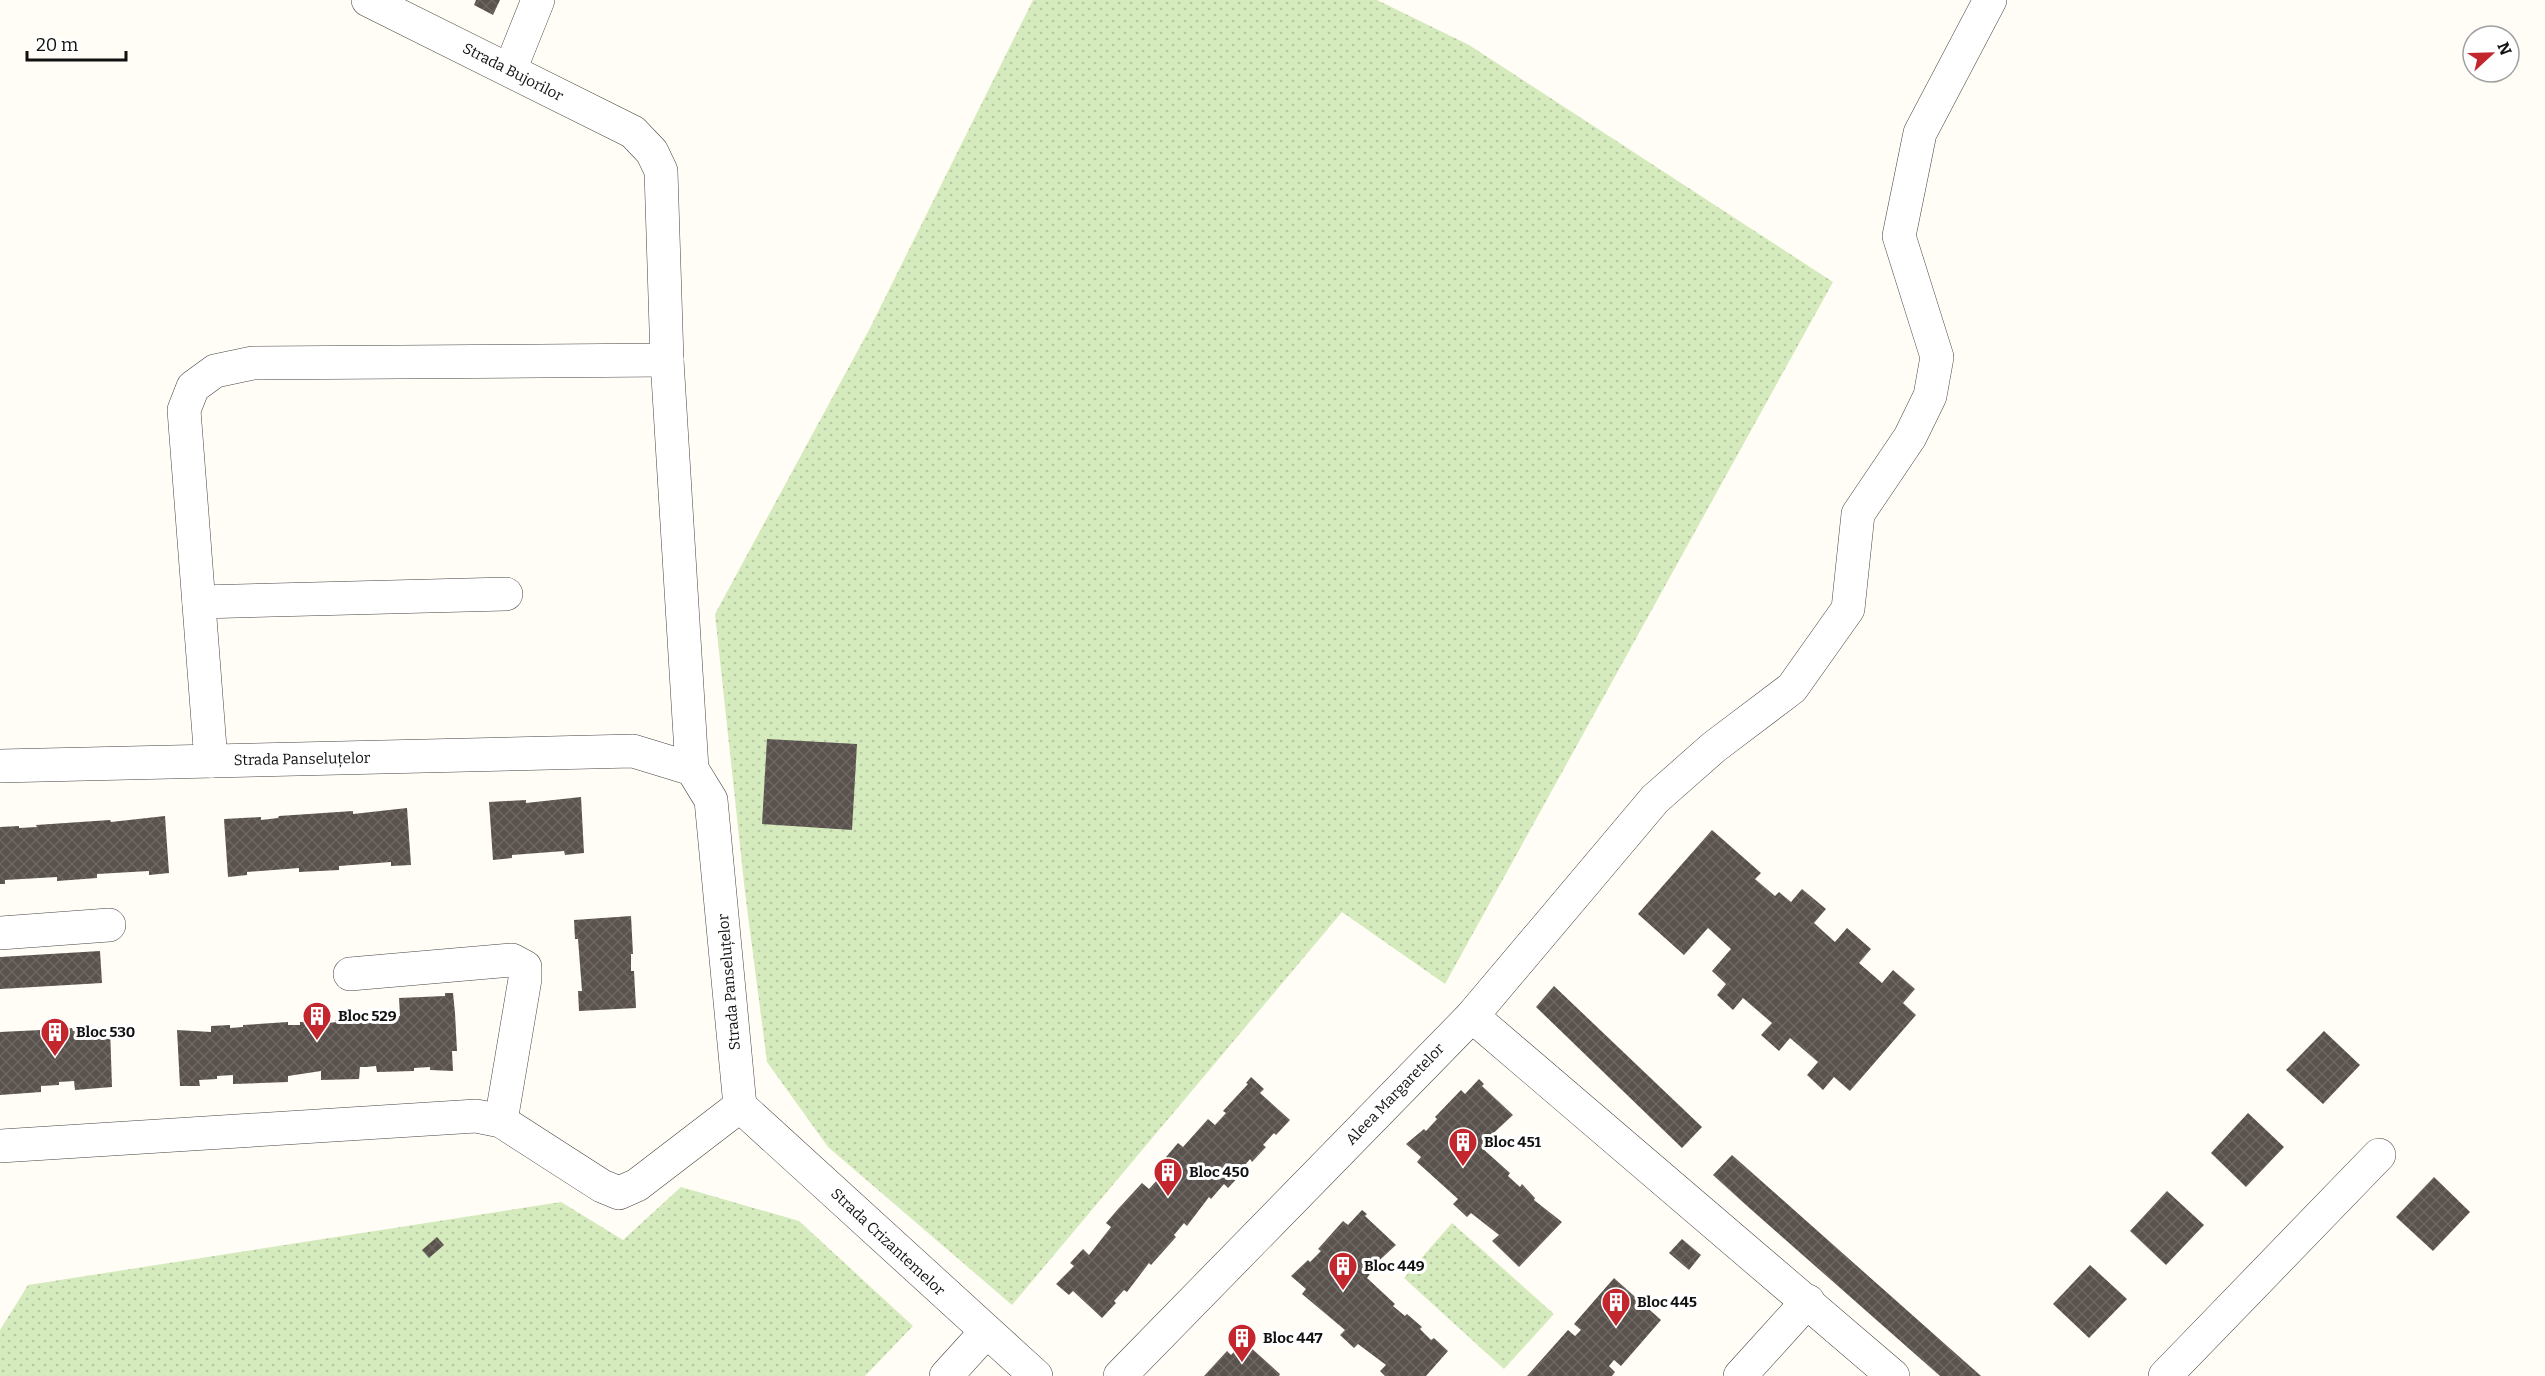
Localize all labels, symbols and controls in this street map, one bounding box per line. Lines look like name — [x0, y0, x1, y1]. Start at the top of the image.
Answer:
scale bar — [27, 24, 126, 62]
north arrow — [2461, 24, 2521, 84]
text: 20 m — [36, 34, 78, 56]
street label: Strada Bujorilor — [460, 39, 567, 105]
text: N — [2493, 39, 2516, 58]
street label: Strada Panseluțelor — [233, 749, 371, 770]
street label: Strada Panseluțelor — [714, 913, 745, 1051]
building icon: Bloc 529 — [301, 1000, 333, 1042]
place label: Bloc 529 — [338, 1007, 397, 1025]
building icon: Bloc 530 — [39, 1016, 71, 1058]
place label: Bloc 530 — [76, 1023, 135, 1041]
street label: Aleea Margaretelor — [1342, 1039, 1448, 1148]
building icon: Bloc 451 — [1447, 1126, 1479, 1168]
place label: Bloc 451 — [1484, 1133, 1541, 1151]
building icon: Bloc 450 — [1152, 1156, 1184, 1198]
place label: Bloc 450 — [1189, 1163, 1249, 1181]
street label: Strada Crizantemelor — [827, 1185, 949, 1300]
building icon: Bloc 449 — [1327, 1250, 1359, 1292]
place label: Bloc 449 — [1364, 1257, 1425, 1275]
building icon: Bloc 445 — [1600, 1286, 1632, 1328]
place label: Bloc 445 — [1637, 1293, 1697, 1311]
building icon: Bloc 447 — [1226, 1322, 1258, 1364]
place label: Bloc 447 — [1263, 1329, 1323, 1347]

